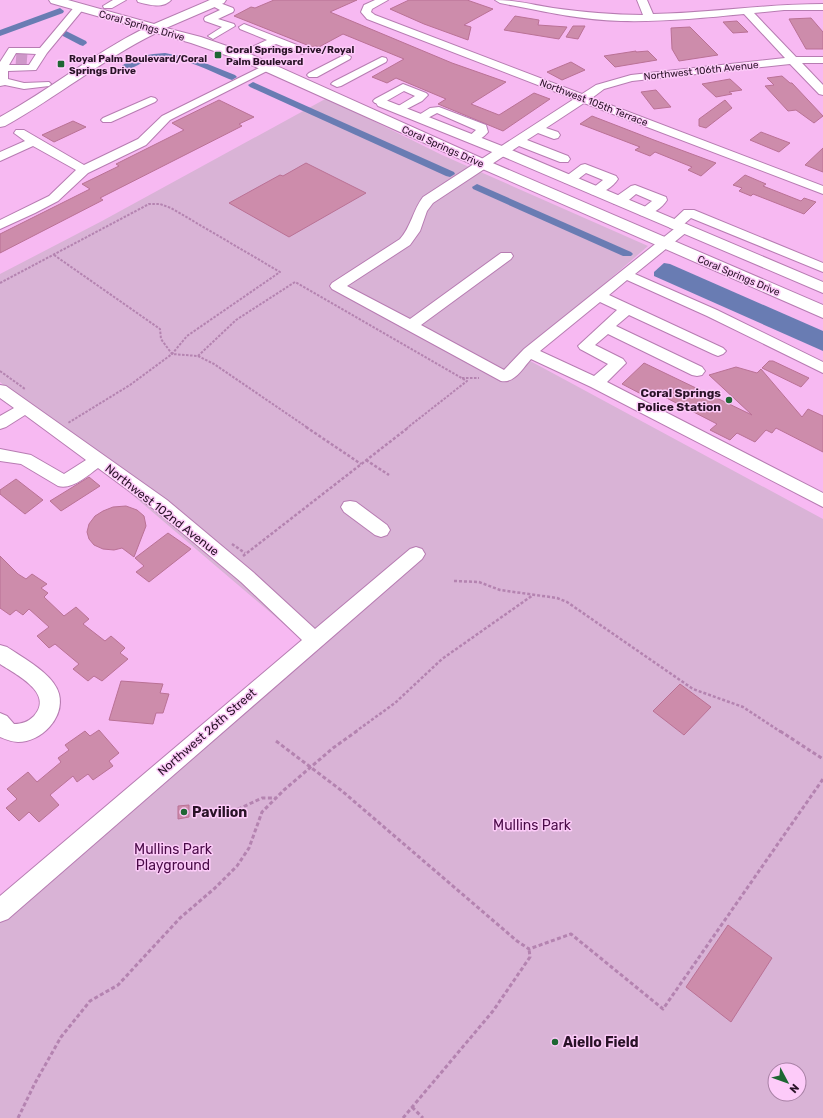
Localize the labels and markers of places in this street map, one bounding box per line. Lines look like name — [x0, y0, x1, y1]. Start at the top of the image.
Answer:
place label: Coral Springs Drive/Royal Palm Boulevard — [226, 44, 354, 68]
marker: Coral Springs Drive/Royal Palm Boulevard — [213, 50, 223, 60]
place label: Royal Palm Boulevard/Coral Springs Drive — [69, 53, 207, 77]
marker: Royal Palm Boulevard/Coral Springs Drive — [56, 59, 66, 69]
place label: Coral Springs Police Station — [637, 386, 721, 414]
marker: Coral Springs Police Station — [724, 395, 734, 405]
place label: Pavilion — [192, 804, 247, 821]
marker: Pavilion — [179, 807, 189, 817]
place label: Aiello Field — [563, 1034, 639, 1051]
marker: Aiello Field — [550, 1037, 560, 1047]

